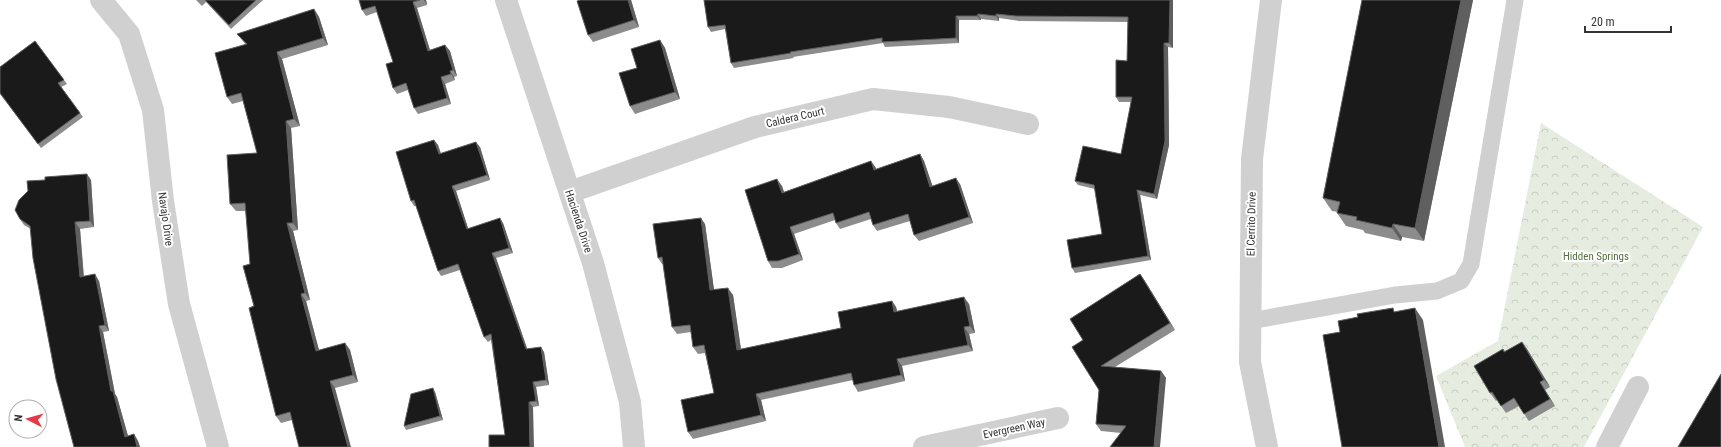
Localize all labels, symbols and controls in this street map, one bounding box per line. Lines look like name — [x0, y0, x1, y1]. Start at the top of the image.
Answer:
scale bar — [1585, 8, 1671, 34]
text: 20 m — [1591, 15, 1615, 29]
street label: Caldera Court — [765, 104, 826, 131]
street label: Hacienda Drive — [562, 188, 595, 254]
street label: Navajo Drive — [155, 191, 176, 247]
street label: El Cerrito Drive — [1244, 192, 1259, 256]
park label: Hidden Springs — [1563, 250, 1629, 263]
north arrow — [8, 399, 48, 439]
text: N — [12, 414, 25, 422]
street label: Evergreen Way — [982, 415, 1047, 441]

